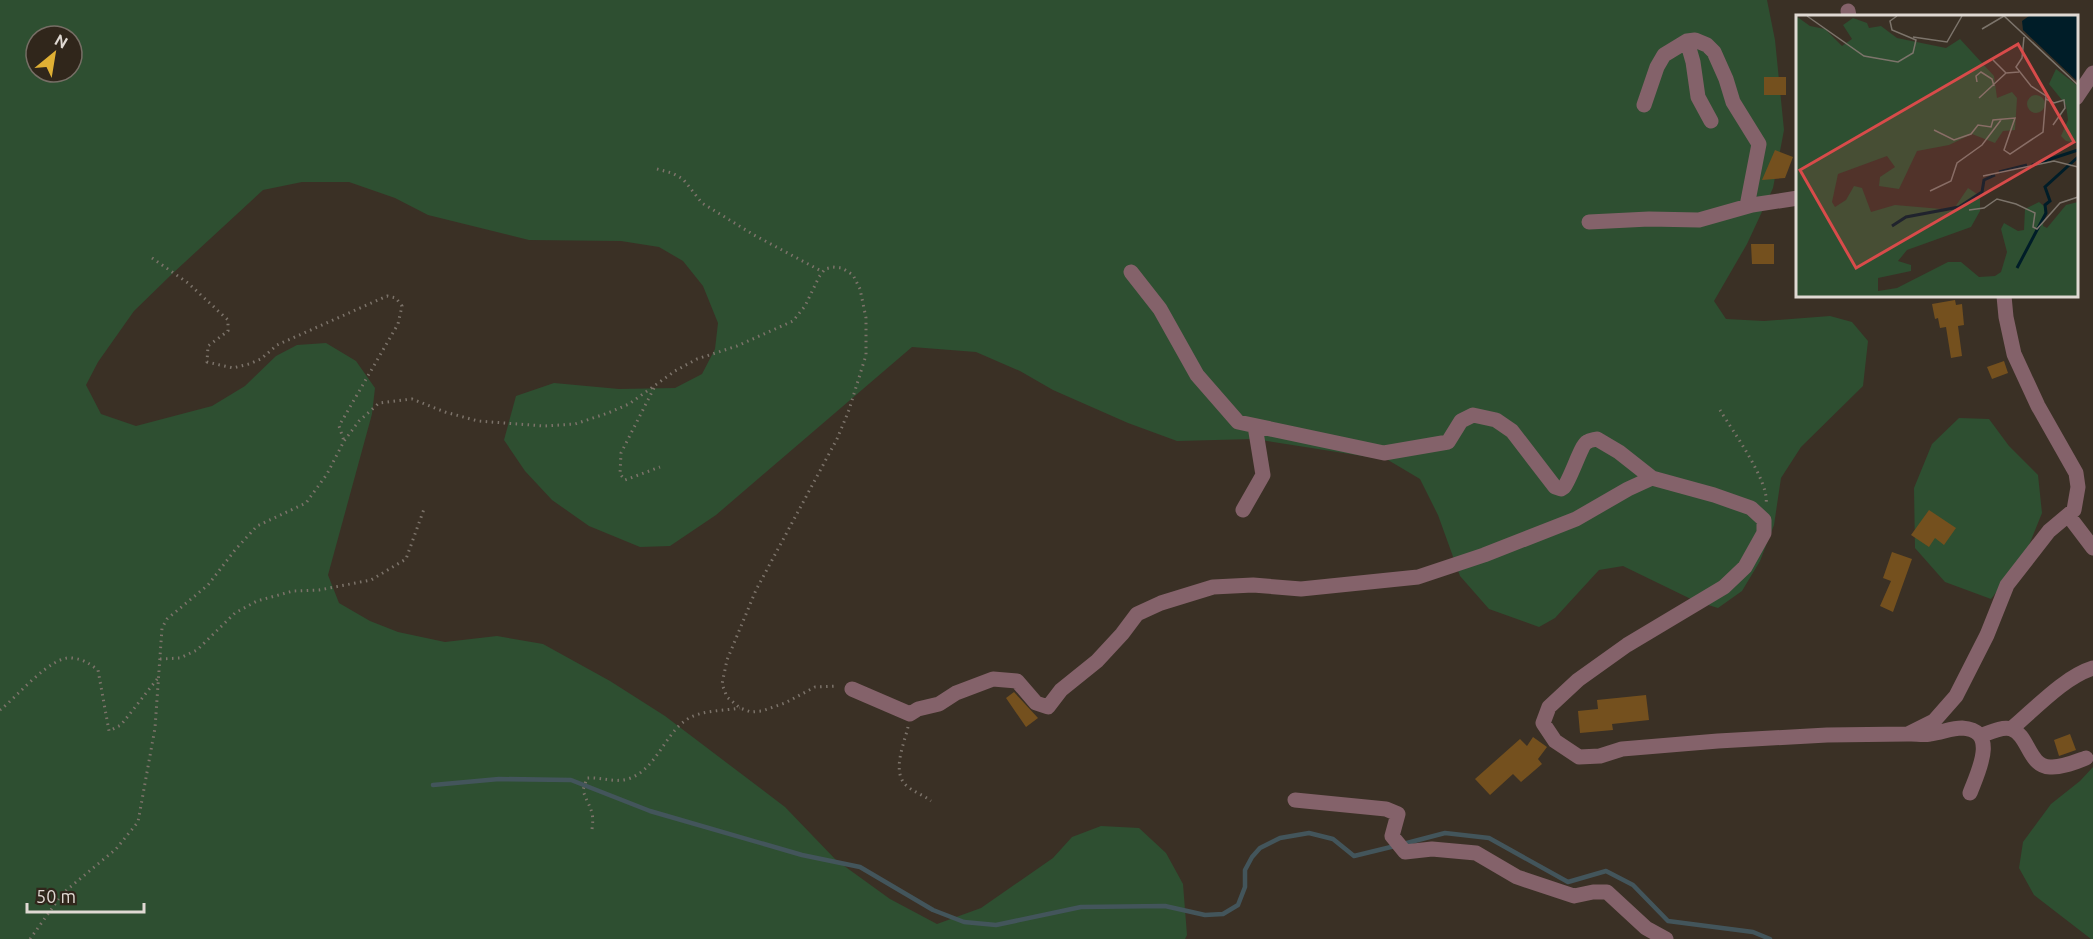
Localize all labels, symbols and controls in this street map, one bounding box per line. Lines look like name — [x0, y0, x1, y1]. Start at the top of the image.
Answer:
inset map — [1796, 15, 2078, 297]
north arrow — [24, 24, 84, 84]
text: N — [52, 30, 71, 52]
scale bar — [27, 876, 144, 914]
text: 50 m — [36, 886, 76, 906]

